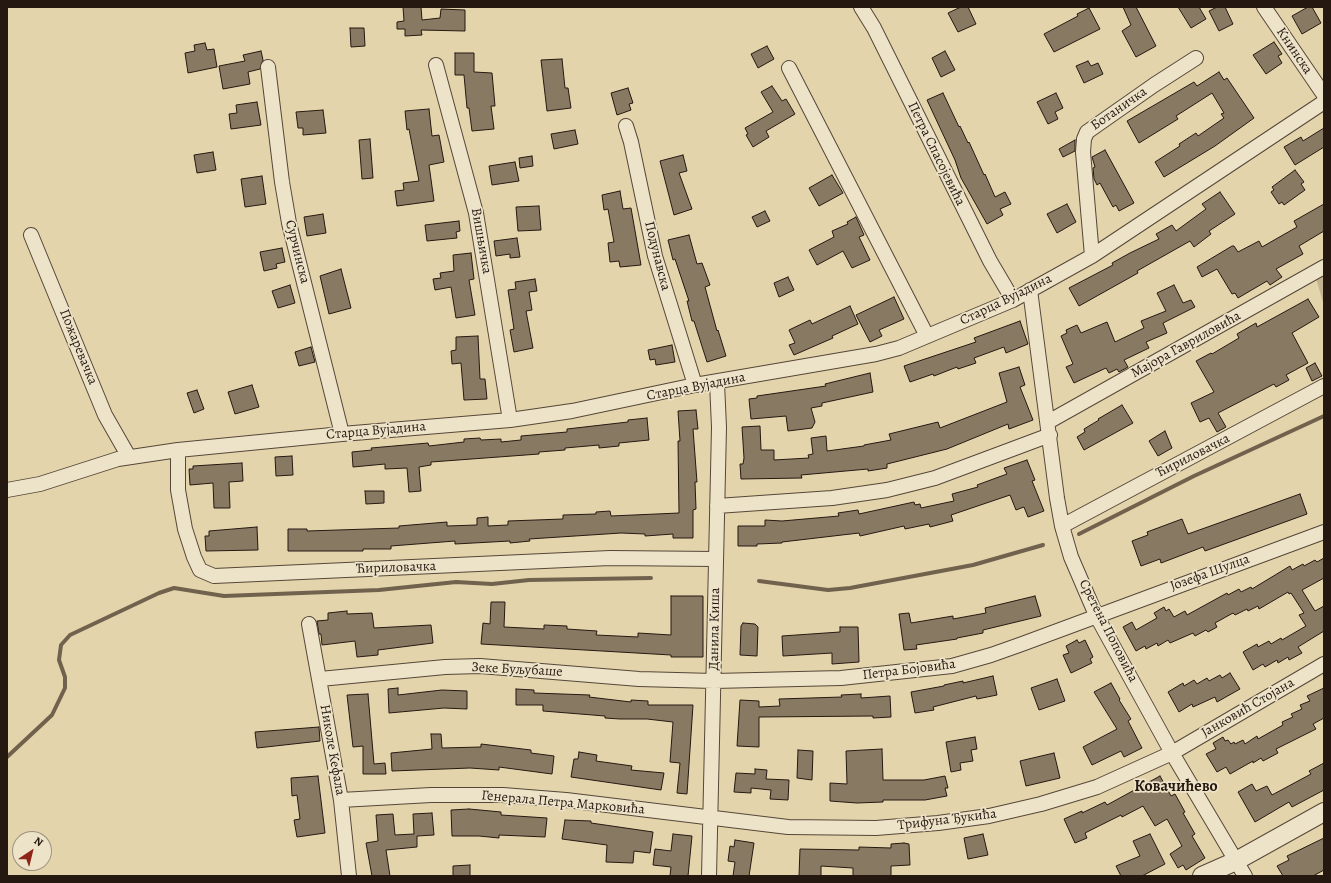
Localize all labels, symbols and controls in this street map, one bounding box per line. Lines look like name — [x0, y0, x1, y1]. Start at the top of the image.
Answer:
street label: Книнска — [1272, 24, 1316, 78]
street label: Ботаничка — [1088, 84, 1150, 134]
street label: Петра Спасојевића — [904, 99, 968, 209]
street label: Вишњичка — [467, 207, 495, 275]
street label: Сурчинска — [281, 218, 313, 286]
street label: Подунавска — [640, 220, 674, 292]
street label: Старца Вујадина — [957, 271, 1055, 329]
street label: Пожаревачка — [55, 307, 101, 387]
street label: Мајора Гавриловића — [1128, 308, 1244, 382]
street label: Старца Вујадина — [645, 369, 747, 405]
street label: Старца Вујадина — [325, 418, 427, 444]
street label: Ћириловачка — [1153, 430, 1233, 482]
street label: Јозефа Шулца — [1168, 551, 1252, 595]
street label: Ћириловачка — [356, 558, 436, 578]
street label: Сретена Поповића — [1075, 577, 1141, 685]
street label: Данила Киша — [706, 587, 724, 671]
street label: Петра Бојовића — [861, 656, 957, 684]
street label: Зеке Буљубаше — [471, 659, 563, 681]
street label: Јанковић Стојана — [1199, 675, 1297, 741]
street label: Николе Кефала — [316, 703, 348, 797]
district label: Ковачићево — [1134, 777, 1218, 797]
street label: Генерала Петра Марковића — [481, 787, 645, 819]
street label: Трифуна Ђукића — [897, 806, 997, 834]
north arrow — [12, 831, 52, 871]
text: N — [31, 833, 46, 850]

